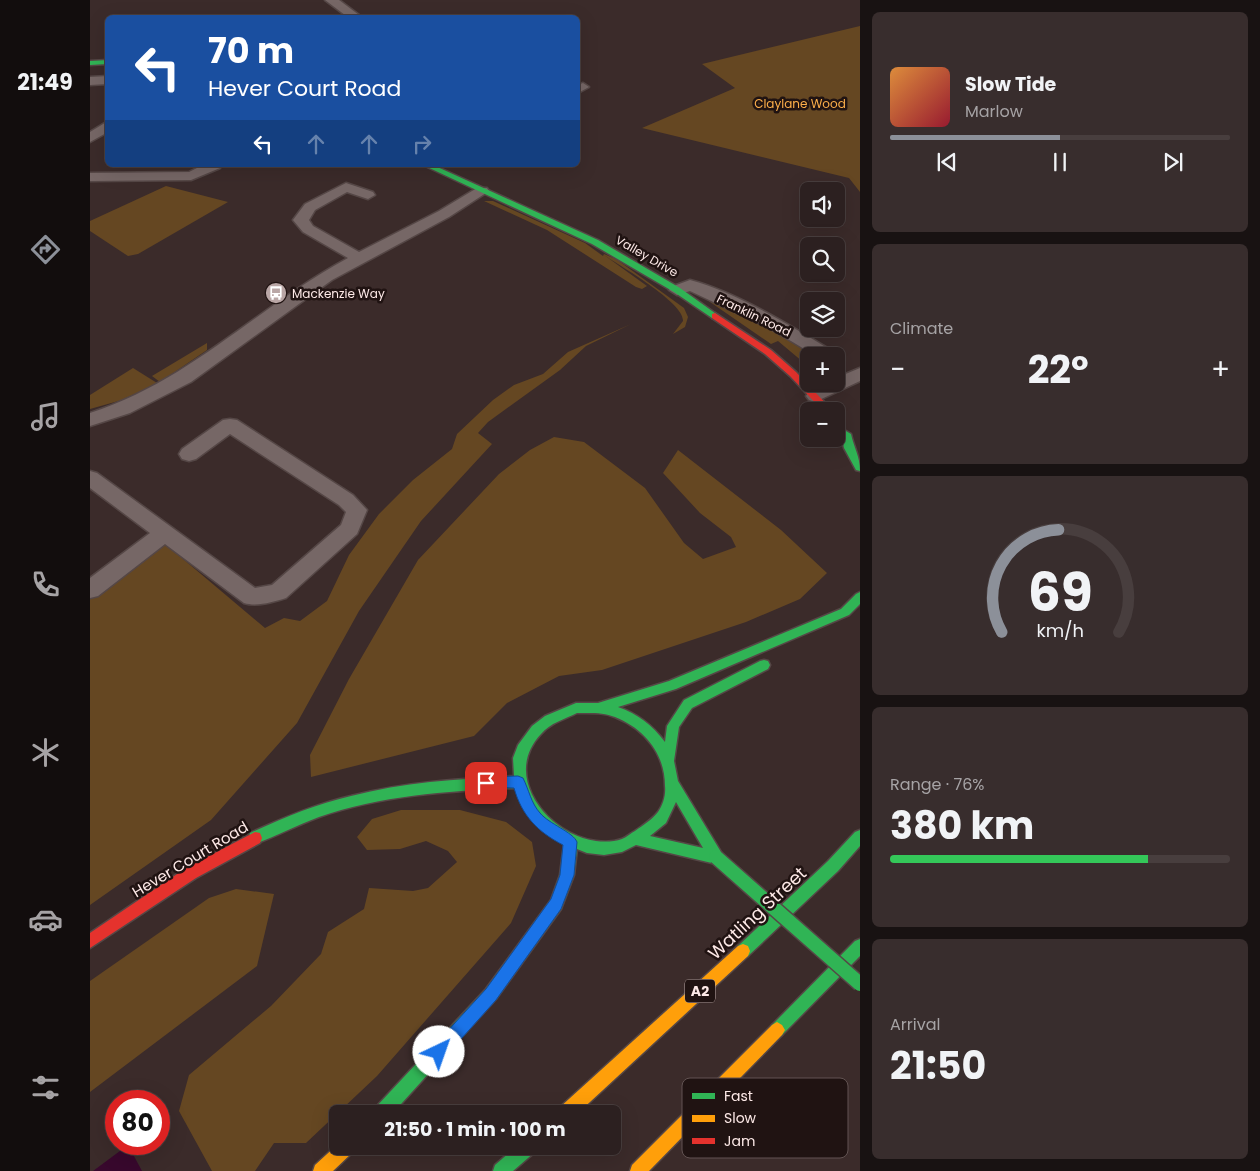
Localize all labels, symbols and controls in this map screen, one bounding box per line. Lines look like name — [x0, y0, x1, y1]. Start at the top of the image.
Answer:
text: 70 m — [208, 26, 294, 75]
icon: left — [125, 35, 190, 100]
text: 21:49 — [17, 67, 73, 98]
text: Slow Tide — [965, 71, 1056, 98]
text: Hever Court Road — [208, 73, 401, 104]
park label: Claylane Wood — [754, 95, 846, 112]
text: Marlow — [965, 100, 1023, 123]
icon: left — [249, 130, 277, 158]
icon: ahead — [302, 130, 330, 158]
icon: ahead — [355, 130, 383, 158]
icon: right — [408, 130, 436, 158]
icon: previous — [933, 148, 961, 176]
icon: pause — [1046, 148, 1074, 176]
icon: next — [1159, 148, 1187, 176]
map controls — [800, 182, 845, 447]
button: sound — [800, 182, 845, 227]
street label: Valley Drive — [613, 231, 681, 281]
icon: directions — [28, 232, 63, 267]
button: search — [800, 237, 845, 282]
bus stop icon: Mackenzie Way — [264, 281, 288, 305]
place label: Mackenzie Way — [292, 285, 385, 302]
street label: Franklin Road — [714, 290, 794, 340]
button: layers — [800, 292, 845, 337]
text: Climate — [890, 317, 953, 340]
text: 22° — [1028, 343, 1089, 396]
button: + — [800, 347, 845, 392]
text: − — [890, 350, 905, 389]
text: + — [1211, 350, 1230, 389]
icon: music — [28, 399, 63, 434]
button: − — [800, 402, 845, 447]
text: 69 — [1027, 556, 1093, 629]
icon: phone — [28, 567, 63, 602]
text: km/h — [1036, 618, 1084, 643]
icon: climate — [28, 735, 63, 770]
pin — [465, 762, 507, 804]
icon: arrive — [472, 769, 500, 797]
text: Range · 76% — [890, 773, 985, 796]
text: 380 km — [890, 799, 1034, 852]
street label: Hever Court Road — [128, 816, 252, 902]
street label: Watling Street — [702, 861, 812, 965]
icon: car — [28, 902, 63, 937]
road number: A2 — [685, 979, 715, 1002]
text: Arrival — [890, 1013, 940, 1036]
position arrow — [412, 1025, 464, 1077]
text: 21:50 — [890, 1039, 986, 1092]
icon: filters — [28, 1070, 63, 1105]
legend — [682, 1078, 848, 1158]
text: Fast — [724, 1086, 753, 1106]
speed limit sign: 80 — [105, 1090, 170, 1155]
text: Slow — [724, 1108, 757, 1128]
text: 21:50 · 1 min · 100 m — [384, 1116, 566, 1143]
text: Jam — [724, 1131, 755, 1151]

